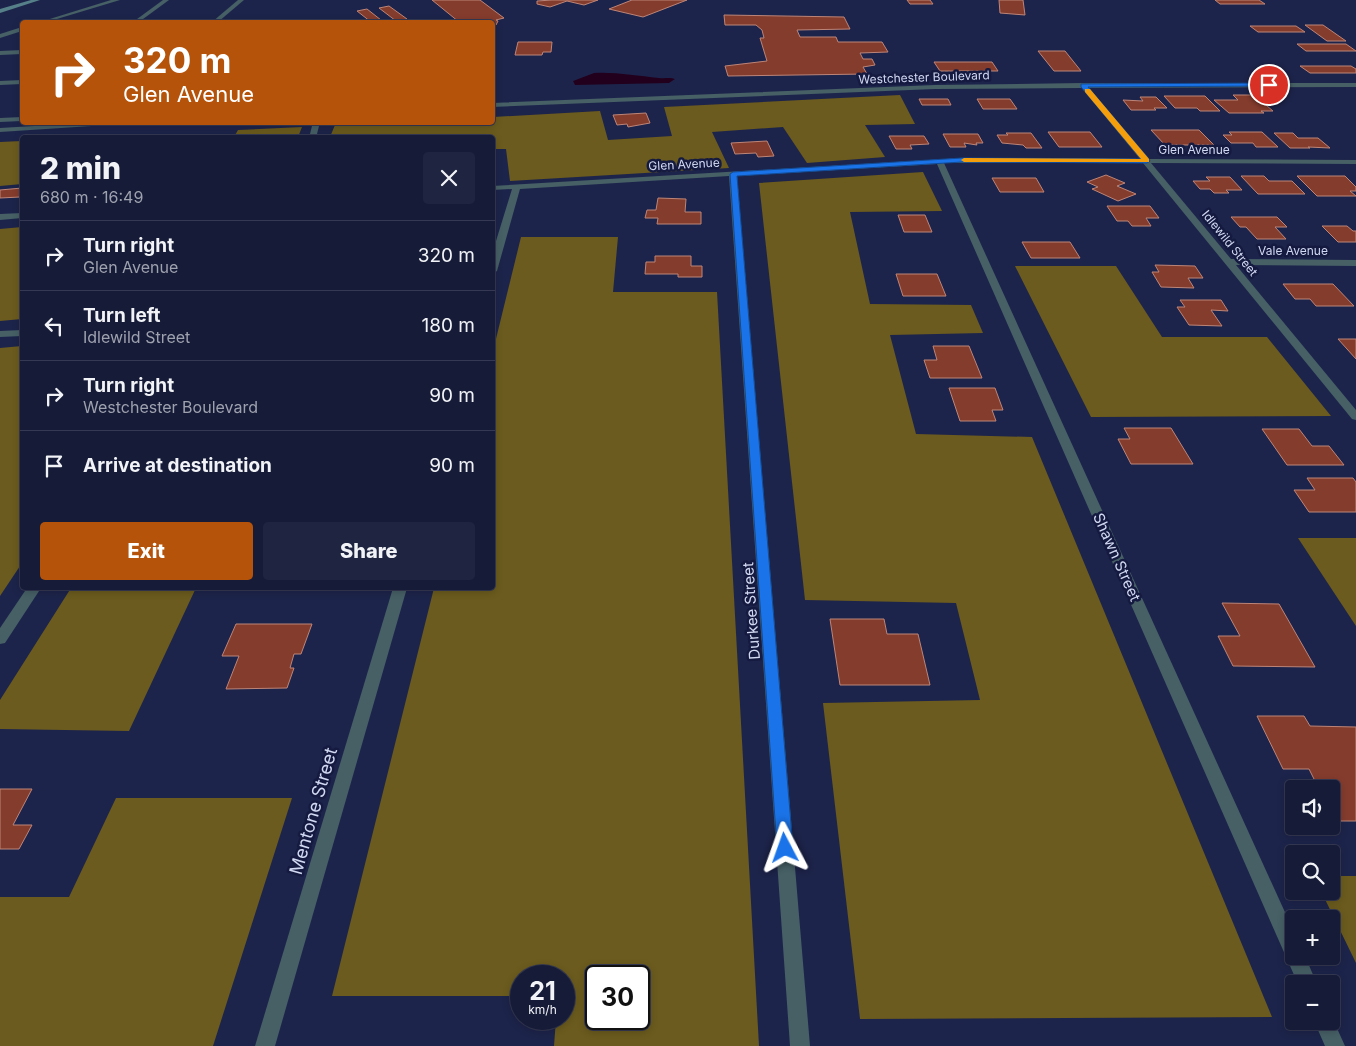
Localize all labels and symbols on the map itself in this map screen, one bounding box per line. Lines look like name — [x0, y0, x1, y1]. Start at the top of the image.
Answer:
pin — [1248, 64, 1290, 106]
street label: Westchester Boulevard — [858, 67, 990, 87]
street label: Glen Avenue — [1158, 142, 1230, 157]
street label: Glen Avenue — [648, 155, 720, 173]
street label: Idlewild Street — [1199, 207, 1261, 279]
street label: Vale Avenue — [1258, 243, 1328, 258]
street label: Shawn Street — [1089, 510, 1145, 604]
street label: Durkee Street — [738, 562, 764, 660]
street label: Mentone Street — [285, 745, 341, 877]
position arrow — [758, 821, 810, 873]
speed limit sign: 30 — [585, 965, 650, 1030]

